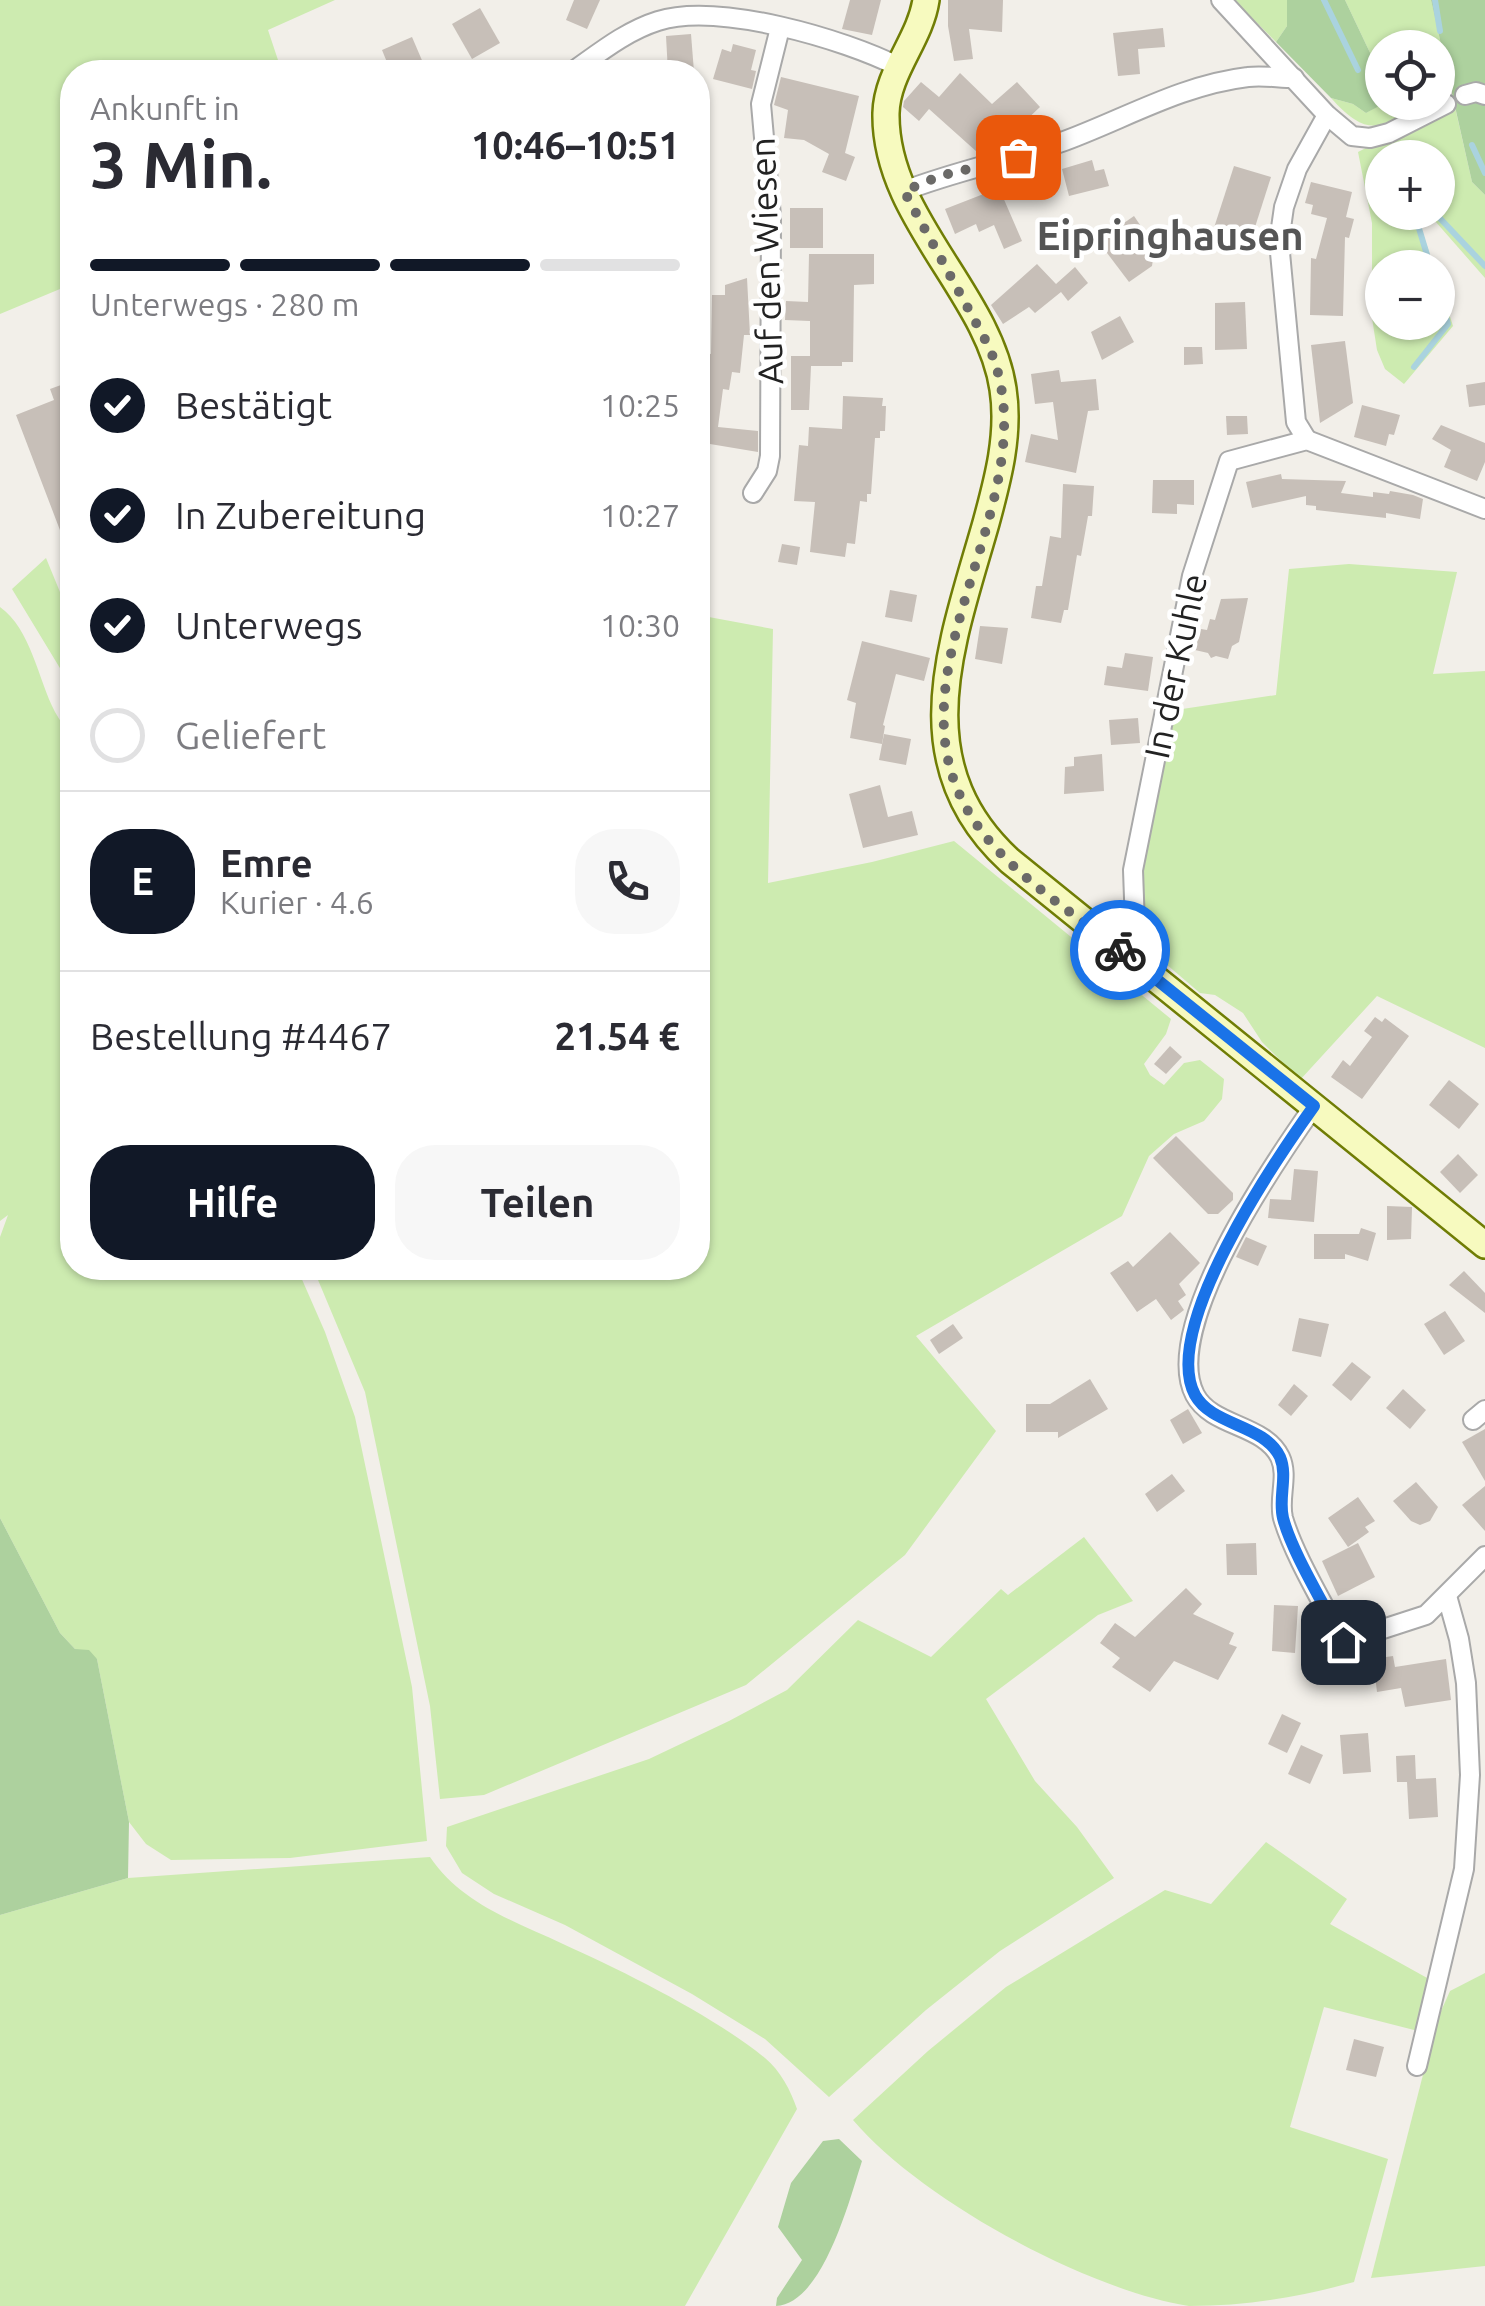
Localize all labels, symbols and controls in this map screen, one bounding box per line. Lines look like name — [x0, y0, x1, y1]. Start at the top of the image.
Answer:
map controls — [1365, 30, 1455, 340]
button: locate — [1365, 30, 1455, 120]
text: Ankunft in — [90, 90, 240, 126]
pin — [976, 115, 1061, 200]
text: 10:46–10:51 — [471, 124, 680, 166]
text: 3 Min. — [90, 127, 272, 200]
icon: bag — [991, 130, 1046, 185]
street label: Auf den Wiesen — [742, 137, 790, 385]
button: + — [1365, 140, 1455, 230]
district label: Eipringhausen — [1036, 213, 1304, 258]
button: − — [1365, 250, 1455, 340]
text: Unterwegs · 280 m — [90, 286, 359, 322]
icon: check — [90, 378, 145, 433]
text: Bestätigt — [175, 384, 332, 426]
text: 10:25 — [600, 387, 680, 423]
icon: check — [90, 488, 145, 543]
text: In Zubereitung — [175, 494, 426, 536]
text: 10:27 — [600, 497, 680, 533]
street label: In der Kuhle — [1136, 570, 1214, 762]
icon: check — [90, 598, 145, 653]
text: Unterwegs — [175, 604, 362, 646]
text: 10:30 — [600, 607, 680, 643]
text: Geliefert — [175, 714, 326, 756]
button: phone — [575, 829, 680, 934]
text: Emre — [220, 842, 313, 884]
text: E — [131, 860, 154, 902]
text: Kurier · 4.6 — [220, 884, 374, 920]
courier — [1070, 900, 1170, 1000]
icon: bike — [1093, 923, 1148, 978]
text: Bestellung #4467 — [90, 1015, 392, 1057]
text: 21.54 € — [554, 1015, 680, 1057]
button: Hilfe — [90, 1145, 375, 1260]
button: Teilen — [395, 1145, 680, 1260]
pin — [1301, 1600, 1386, 1685]
icon: home — [1316, 1615, 1371, 1670]

